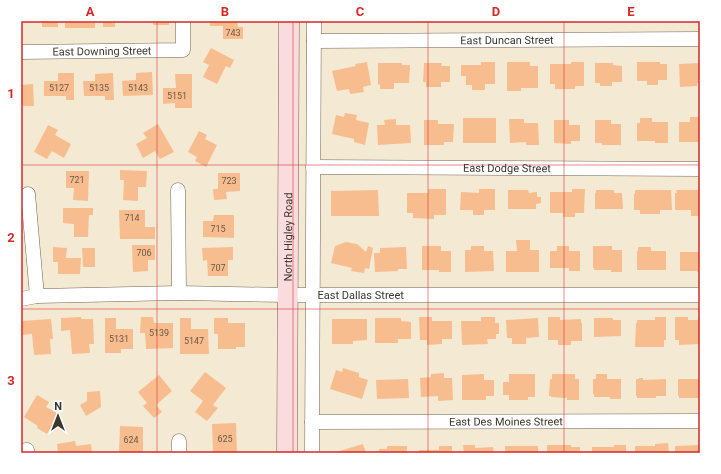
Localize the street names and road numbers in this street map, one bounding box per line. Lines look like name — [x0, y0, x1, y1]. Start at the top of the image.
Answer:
street label: East Duncan Street — [460, 33, 554, 47]
street label: East Downing Street — [52, 44, 152, 58]
street label: East Dodge Street — [463, 161, 551, 175]
street label: North Higley Road — [281, 192, 295, 282]
street label: East Dallas Street — [317, 289, 404, 302]
street label: East Des Moines Street — [449, 415, 563, 428]

